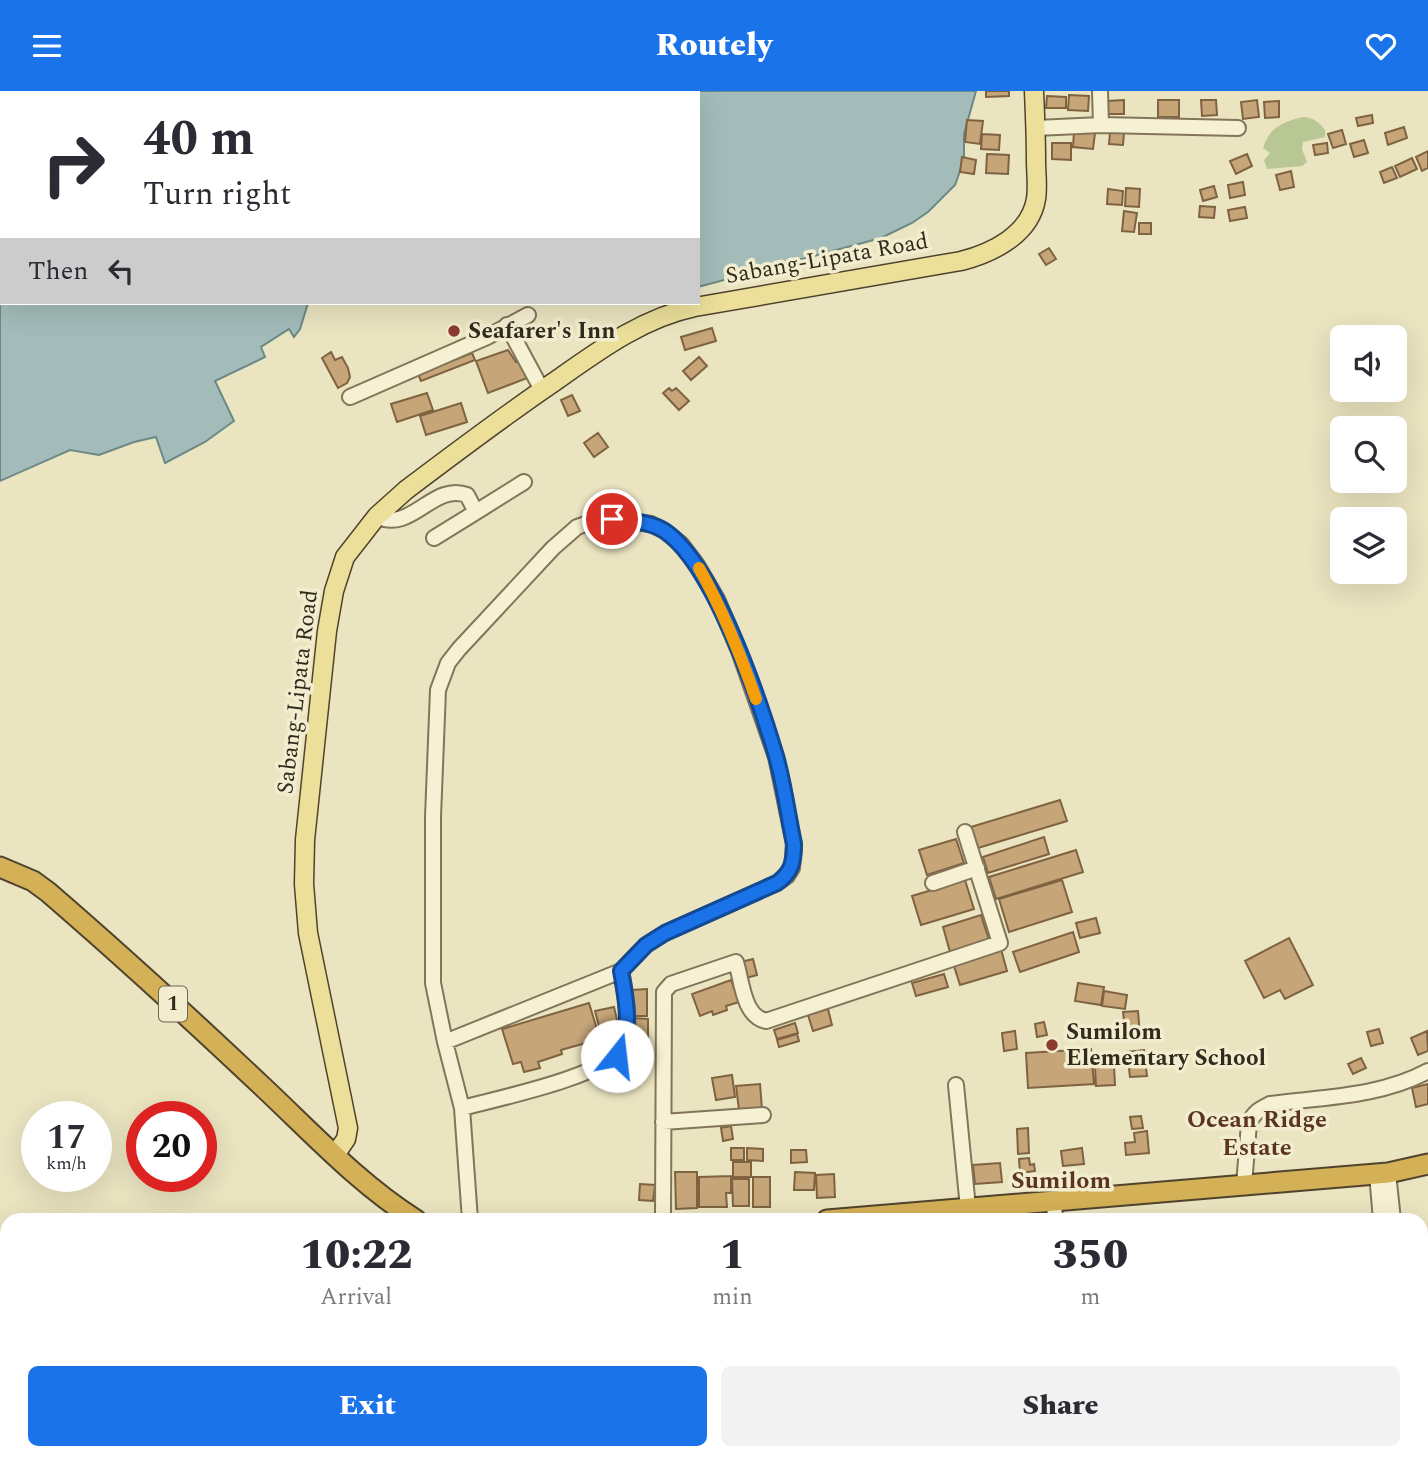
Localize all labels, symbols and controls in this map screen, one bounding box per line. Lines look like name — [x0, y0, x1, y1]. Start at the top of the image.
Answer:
text: Routely — [656, 21, 772, 70]
icon: menu — [28, 27, 66, 65]
icon: heart — [1362, 27, 1400, 65]
text: 40 m — [143, 102, 254, 177]
icon: right — [28, 119, 119, 210]
text: Turn right — [143, 170, 291, 219]
street label: Sabang-Lipata Road — [723, 224, 931, 294]
text: Then — [28, 251, 88, 291]
icon: left — [102, 252, 140, 290]
place label: Seafarer's Inn — [468, 314, 616, 349]
marker: Seafarer's Inn — [446, 323, 462, 339]
map controls — [1330, 325, 1407, 584]
button: sound — [1330, 325, 1407, 402]
button: search — [1330, 416, 1407, 493]
pin — [582, 489, 642, 549]
icon: arrive — [593, 500, 631, 538]
button: layers — [1330, 507, 1407, 584]
street label: Sabang-Lipata Road — [268, 588, 328, 796]
road number: 1 — [159, 986, 187, 1021]
place label: Sumilom Elementary School — [1066, 1015, 1266, 1076]
position arrow — [580, 1019, 654, 1093]
marker: Sumilom Elementary School — [1044, 1037, 1060, 1053]
speed limit sign: 20 — [126, 1101, 217, 1192]
district label: Ocean Ridge Estate — [1187, 1102, 1327, 1166]
text: 17 — [47, 1111, 86, 1164]
text: km/h — [46, 1150, 87, 1177]
district label: Sumilom — [1011, 1163, 1111, 1199]
text: 10:22 — [300, 1224, 412, 1287]
text: 1 — [720, 1224, 745, 1287]
text: 350 — [1052, 1224, 1128, 1287]
text: Arrival — [320, 1280, 392, 1315]
text: min — [712, 1280, 753, 1315]
text: m — [1080, 1280, 1100, 1315]
button: Exit — [28, 1366, 707, 1446]
button: Share — [721, 1366, 1400, 1446]

